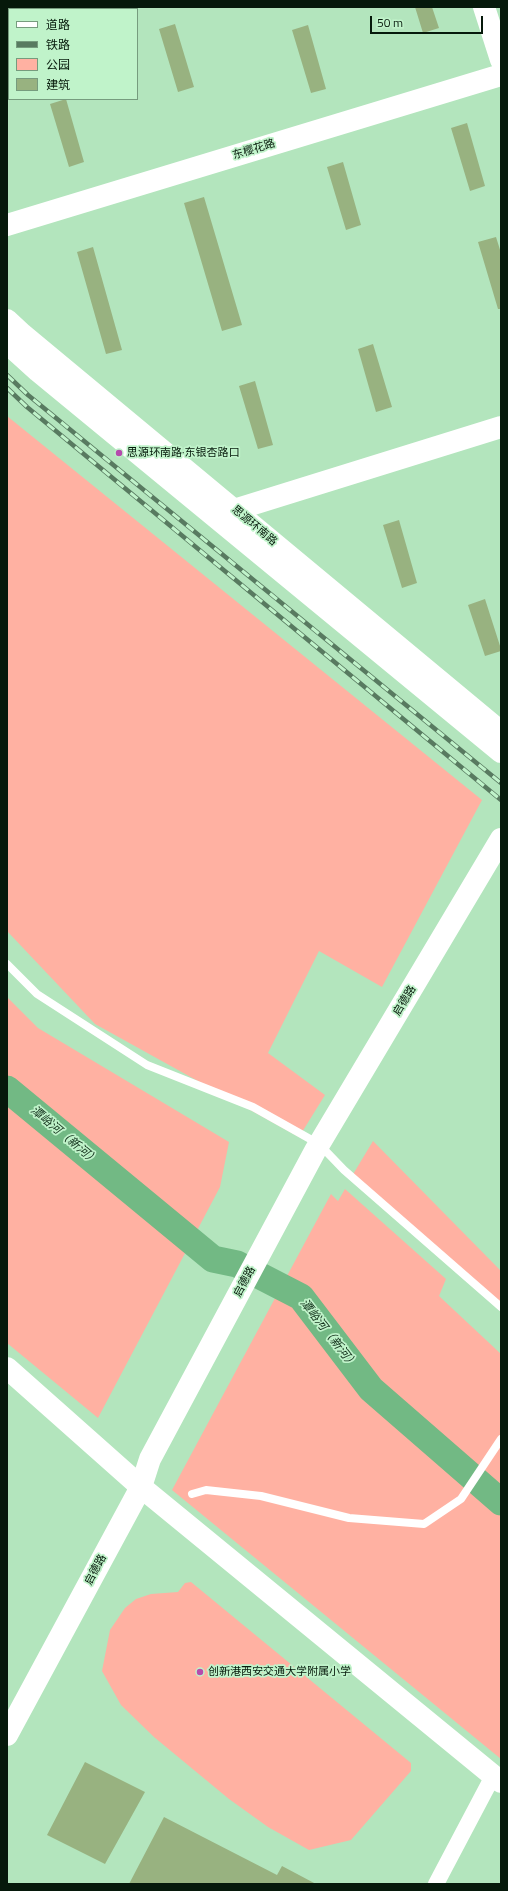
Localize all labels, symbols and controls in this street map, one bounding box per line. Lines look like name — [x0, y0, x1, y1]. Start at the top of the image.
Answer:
legend — [8, 8, 138, 100]
scale bar — [372, 8, 485, 34]
text: 50 m — [377, 13, 403, 32]
text: 道路 — [46, 15, 70, 34]
text: 铁路 — [46, 35, 70, 54]
text: 公园 — [46, 55, 70, 74]
text: 建筑 — [46, 75, 70, 94]
street label: 东樱花路 — [231, 137, 277, 163]
place label: 思源环南路·东银杏路口 — [127, 446, 239, 460]
marker: 思源环南路·东银杏路口 — [114, 448, 124, 458]
street label: 思源环南路 — [229, 503, 279, 549]
street label: 启德路 — [391, 983, 419, 1019]
water label: 潭峪河（新河） — [27, 1103, 101, 1169]
street label: 启德路 — [231, 1264, 259, 1300]
water label: 潭峪河（新河） — [296, 1296, 360, 1372]
street label: 启德路 — [82, 1552, 110, 1588]
place label: 创新港西安交通大学附属小学 — [208, 1665, 351, 1679]
marker: 创新港西安交通大学附属小学 — [195, 1667, 205, 1677]

